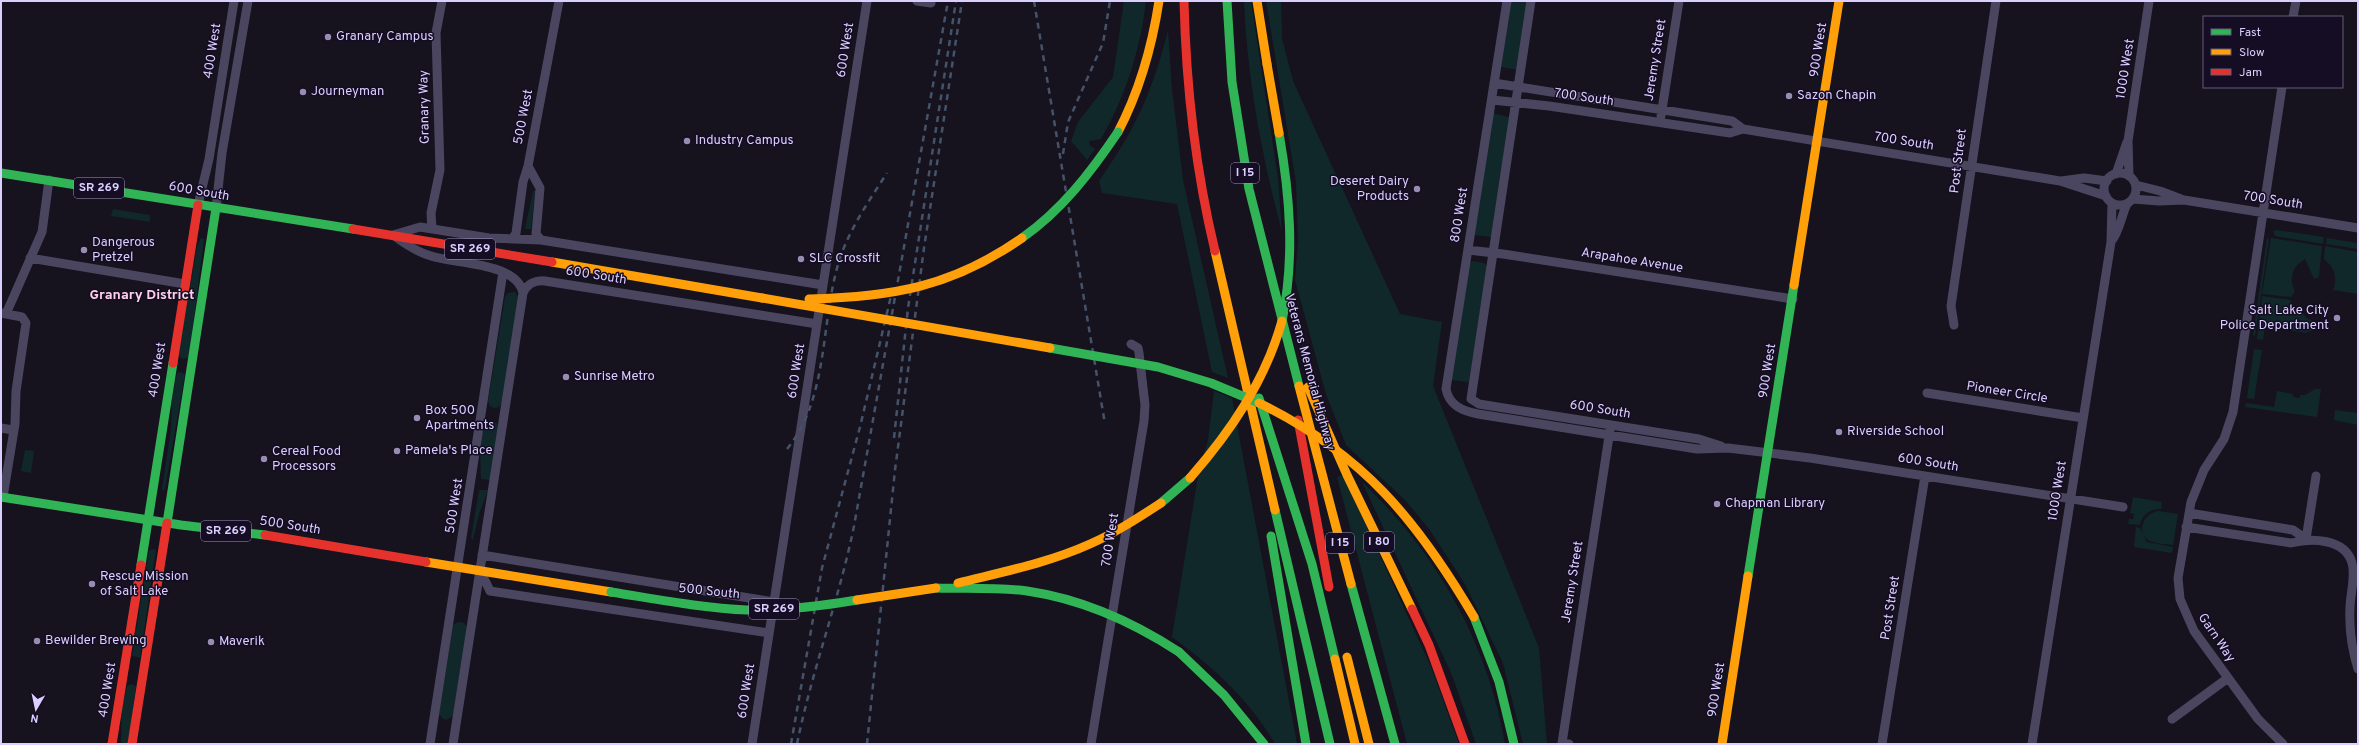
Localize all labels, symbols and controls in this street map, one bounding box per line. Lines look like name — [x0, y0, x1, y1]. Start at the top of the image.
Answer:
legend — [2203, 16, 2343, 88]
street label: Jeremy Street — [1642, 18, 1670, 102]
street label: 600 West — [834, 21, 858, 79]
street label: 900 West — [1807, 21, 1831, 79]
street label: 400 West — [201, 22, 225, 80]
text: Fast — [2239, 25, 2261, 41]
place label: Granary Campus — [336, 29, 434, 45]
marker: Granary Campus — [323, 32, 333, 42]
street label: 1000 West — [2113, 38, 2139, 100]
text: Slow — [2239, 45, 2265, 61]
text: Jam — [2239, 65, 2262, 81]
street label: Granary Way — [416, 70, 434, 144]
place label: Journeyman — [311, 84, 384, 100]
street label: 700 South — [1553, 86, 1615, 110]
marker: Journeyman — [298, 87, 308, 97]
street label: 500 West — [511, 88, 537, 146]
place label: Sazon Chapin — [1797, 88, 1876, 104]
marker: Sazon Chapin — [1784, 91, 1794, 101]
street label: Post Street — [1947, 128, 1971, 194]
street label: 700 South — [1873, 129, 1935, 155]
place label: Industry Campus — [695, 133, 794, 149]
marker: Industry Campus — [682, 136, 692, 146]
road number: I 15 — [1231, 163, 1259, 183]
place label: Deseret Dairy Products — [1330, 174, 1409, 205]
road number: SR 269 — [74, 178, 124, 198]
street label: 600 South — [167, 179, 231, 205]
marker: Deseret Dairy Products — [1412, 184, 1422, 194]
street label: 800 West — [1448, 186, 1472, 244]
street label: 700 South — [2242, 188, 2304, 214]
place label: Dangerous Pretzel — [92, 235, 155, 266]
road number: SR 269 — [445, 239, 495, 259]
marker: Dangerous Pretzel — [79, 245, 89, 255]
street label: Arapahoe Avenue — [1580, 245, 1684, 277]
place label: SLC Crossfit — [809, 251, 880, 267]
marker: SLC Crossfit — [796, 254, 806, 264]
street label: 600 South — [564, 263, 628, 289]
district label: Granary District — [90, 287, 194, 304]
street label: Veterans Memorial Highway — [1280, 292, 1338, 452]
place label: Salt Lake City Police Department — [2220, 303, 2329, 334]
marker: Salt Lake City Police Department — [2332, 313, 2342, 323]
street label: 400 West — [146, 341, 170, 399]
street label: 600 West — [785, 342, 809, 400]
street label: 900 West — [1756, 342, 1780, 400]
place label: Sunrise Metro — [574, 369, 655, 385]
marker: Sunrise Metro — [561, 372, 571, 382]
street label: Pioneer Circle — [1965, 379, 2049, 407]
street label: 600 South — [1568, 397, 1632, 423]
place label: Box 500 Apartments — [425, 403, 494, 434]
marker: Box 500 Apartments — [412, 413, 422, 423]
place label: Riverside School — [1847, 424, 1944, 440]
marker: Riverside School — [1834, 427, 1844, 437]
place label: Pamela's Place — [405, 443, 493, 459]
place label: Cereal Food Processors — [272, 444, 341, 475]
marker: Pamela's Place — [392, 446, 402, 456]
street label: 600 South — [1896, 450, 1960, 476]
marker: Cereal Food Processors — [259, 454, 269, 464]
street label: 1000 West — [2045, 460, 2071, 522]
street label: 500 West — [443, 477, 467, 535]
place label: Chapman Library — [1725, 496, 1825, 512]
marker: Chapman Library — [1712, 499, 1722, 509]
street label: 700 West — [1099, 512, 1123, 568]
street label: 500 South — [258, 513, 322, 539]
road number: SR 269 — [201, 521, 251, 541]
road number: I 80 — [1364, 532, 1394, 552]
road number: I 15 — [1326, 533, 1354, 553]
street label: Jeremy Street — [1559, 540, 1587, 624]
place label: Rescue Mission of Salt Lake — [100, 569, 189, 600]
street label: Post Street — [1878, 575, 1904, 641]
marker: Rescue Mission of Salt Lake — [87, 579, 97, 589]
street label: 500 South — [677, 581, 741, 603]
road number: SR 269 — [749, 599, 799, 619]
street label: Garn Way — [2194, 611, 2238, 666]
place label: Bewilder Brewing — [45, 633, 147, 649]
place label: Maverik — [219, 634, 265, 650]
marker: Bewilder Brewing — [32, 636, 42, 646]
marker: Maverik — [206, 637, 216, 647]
street label: 400 West — [96, 661, 120, 719]
street label: 900 West — [1705, 661, 1729, 719]
street label: 600 West — [735, 662, 759, 720]
north arrow — [16, 689, 56, 729]
text: N — [30, 710, 40, 725]

